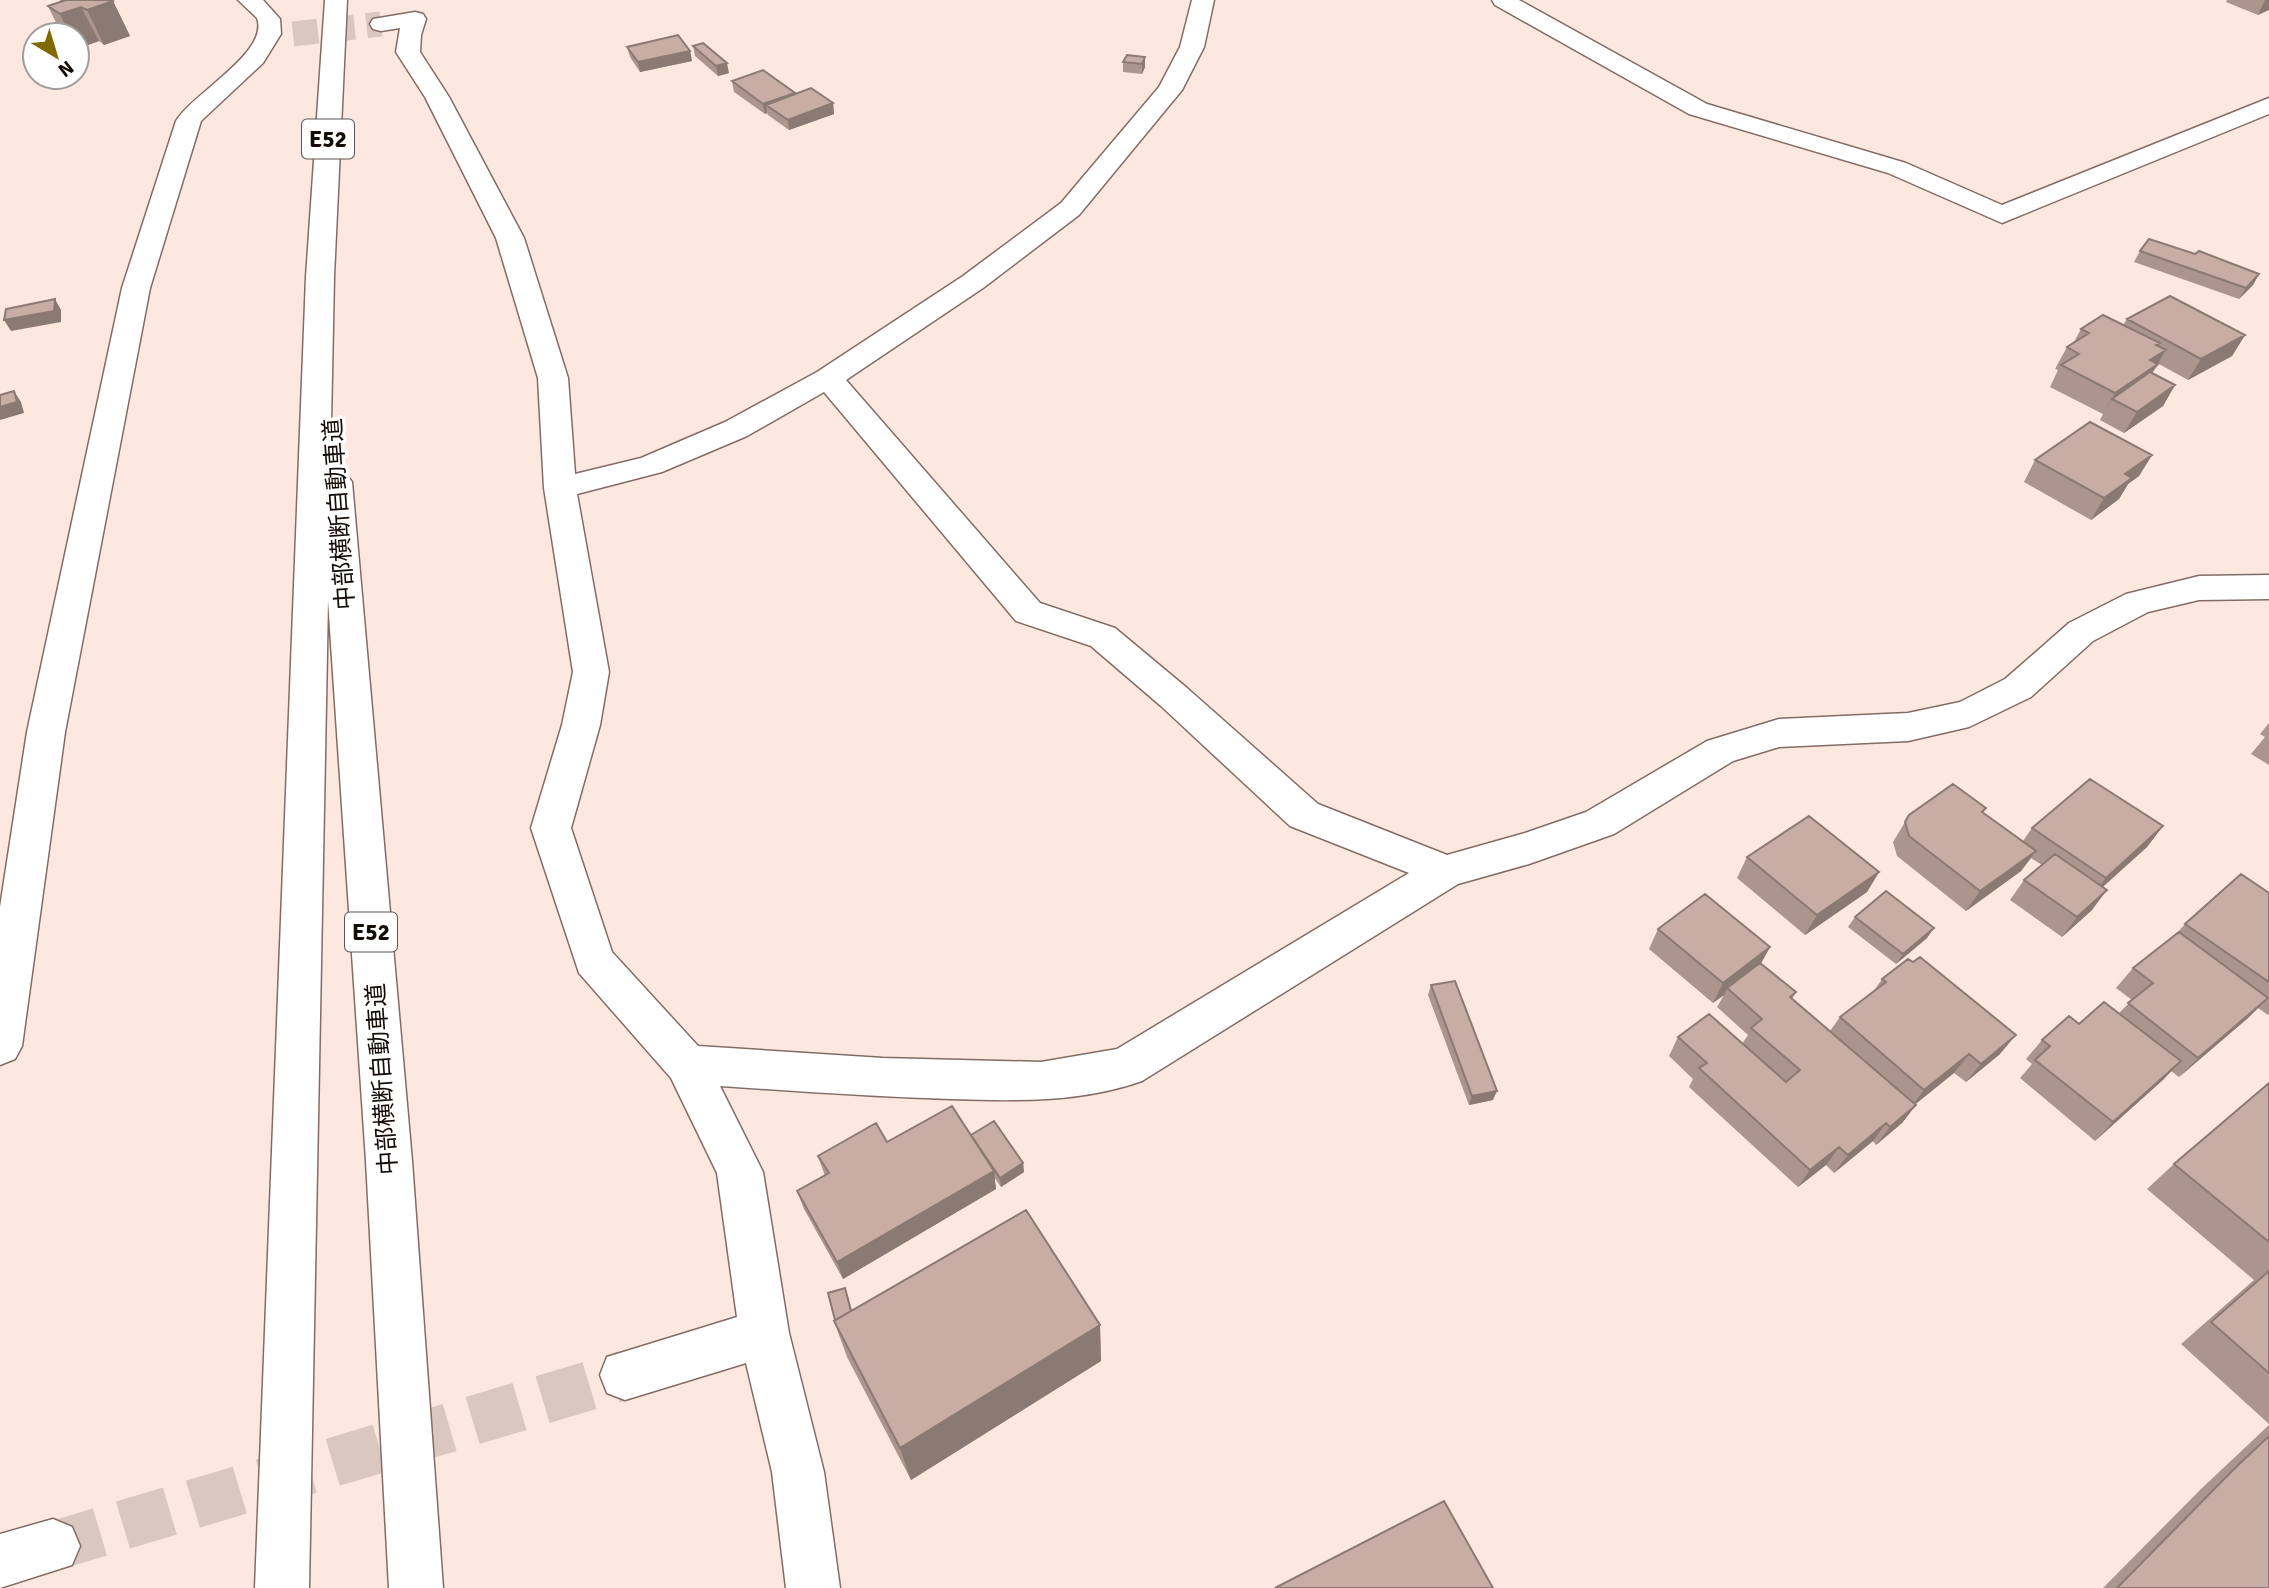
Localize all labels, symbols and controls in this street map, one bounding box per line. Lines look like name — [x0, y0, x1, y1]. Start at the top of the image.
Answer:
north arrow — [21, 21, 91, 91]
text: N — [53, 55, 78, 82]
road number: E52 — [302, 120, 354, 158]
street label: 中部横断自動車道 — [317, 417, 361, 611]
road number: E52 — [345, 912, 397, 951]
street label: 中部横断自動車道 — [360, 982, 404, 1176]

